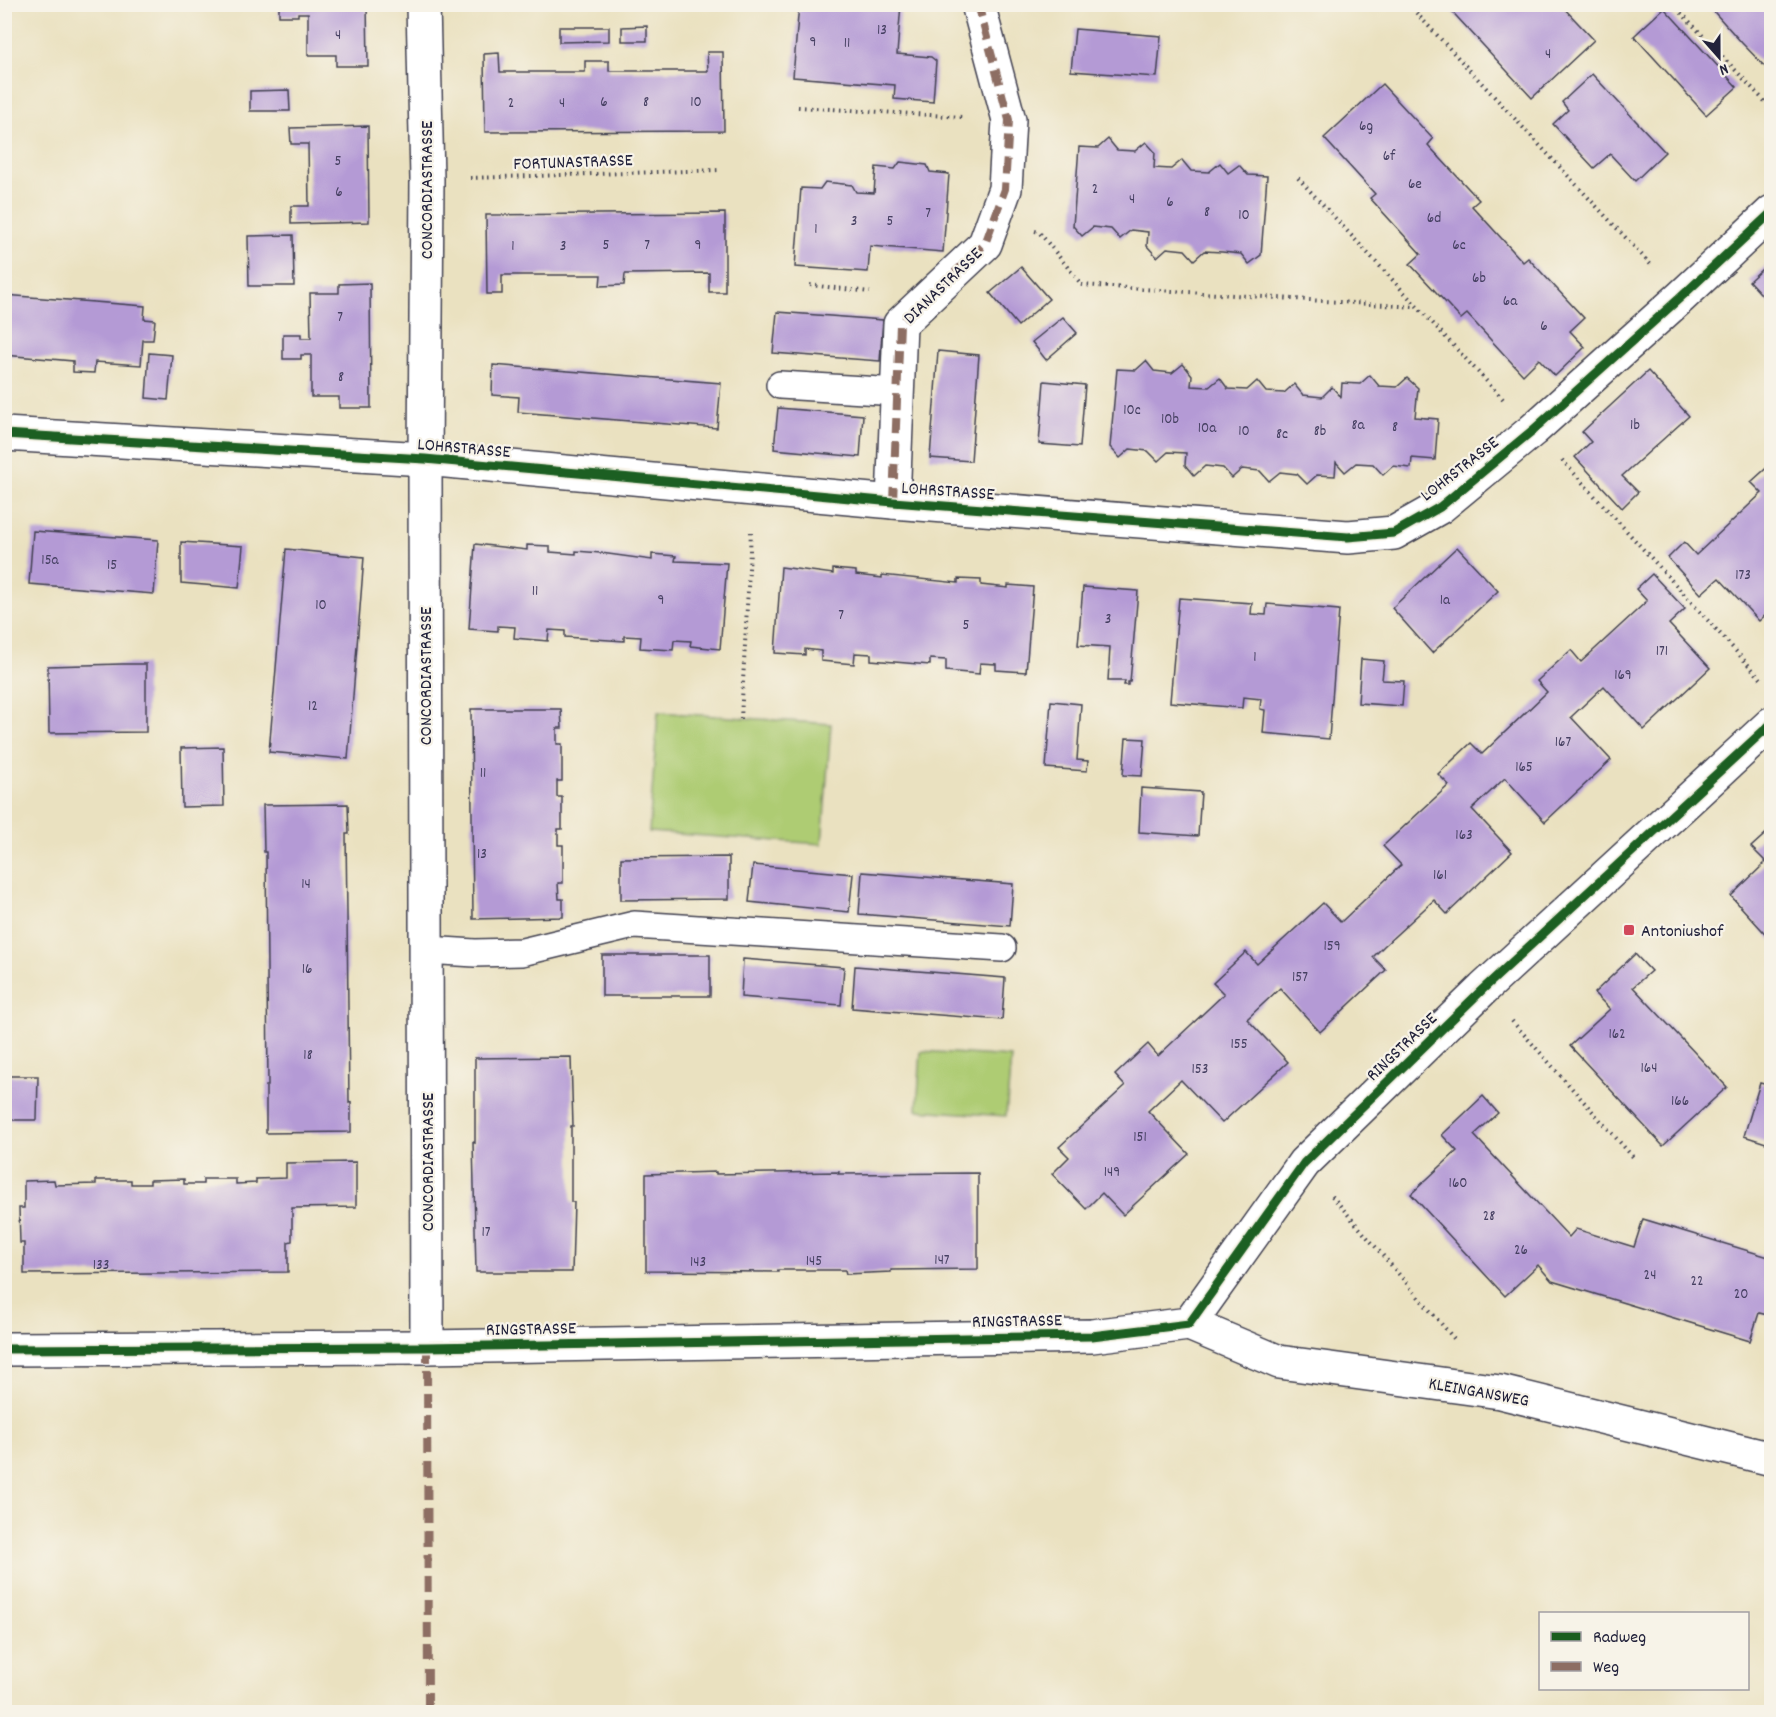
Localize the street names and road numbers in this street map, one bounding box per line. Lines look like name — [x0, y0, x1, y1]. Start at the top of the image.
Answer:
street label: CONCORDIASTRASSE — [416, 121, 441, 259]
street label: FORTUNASTRASSE — [513, 149, 633, 178]
street label: DIANASTRASSE — [899, 243, 989, 331]
street label: LOHRSTRASSE — [1416, 431, 1505, 509]
street label: LOHRSTRASSE — [416, 433, 511, 466]
street label: LOHRSTRASSE — [900, 477, 995, 508]
street label: CONCORDIASTRASSE — [415, 607, 440, 745]
street label: RINGSTRASSE — [1362, 1008, 1444, 1088]
street label: CONCORDIASTRASSE — [417, 1093, 442, 1231]
street label: RINGSTRASSE — [972, 1309, 1062, 1336]
street label: RINGSTRASSE — [486, 1317, 576, 1344]
street label: KLEINGANSWEG — [1426, 1372, 1531, 1415]

